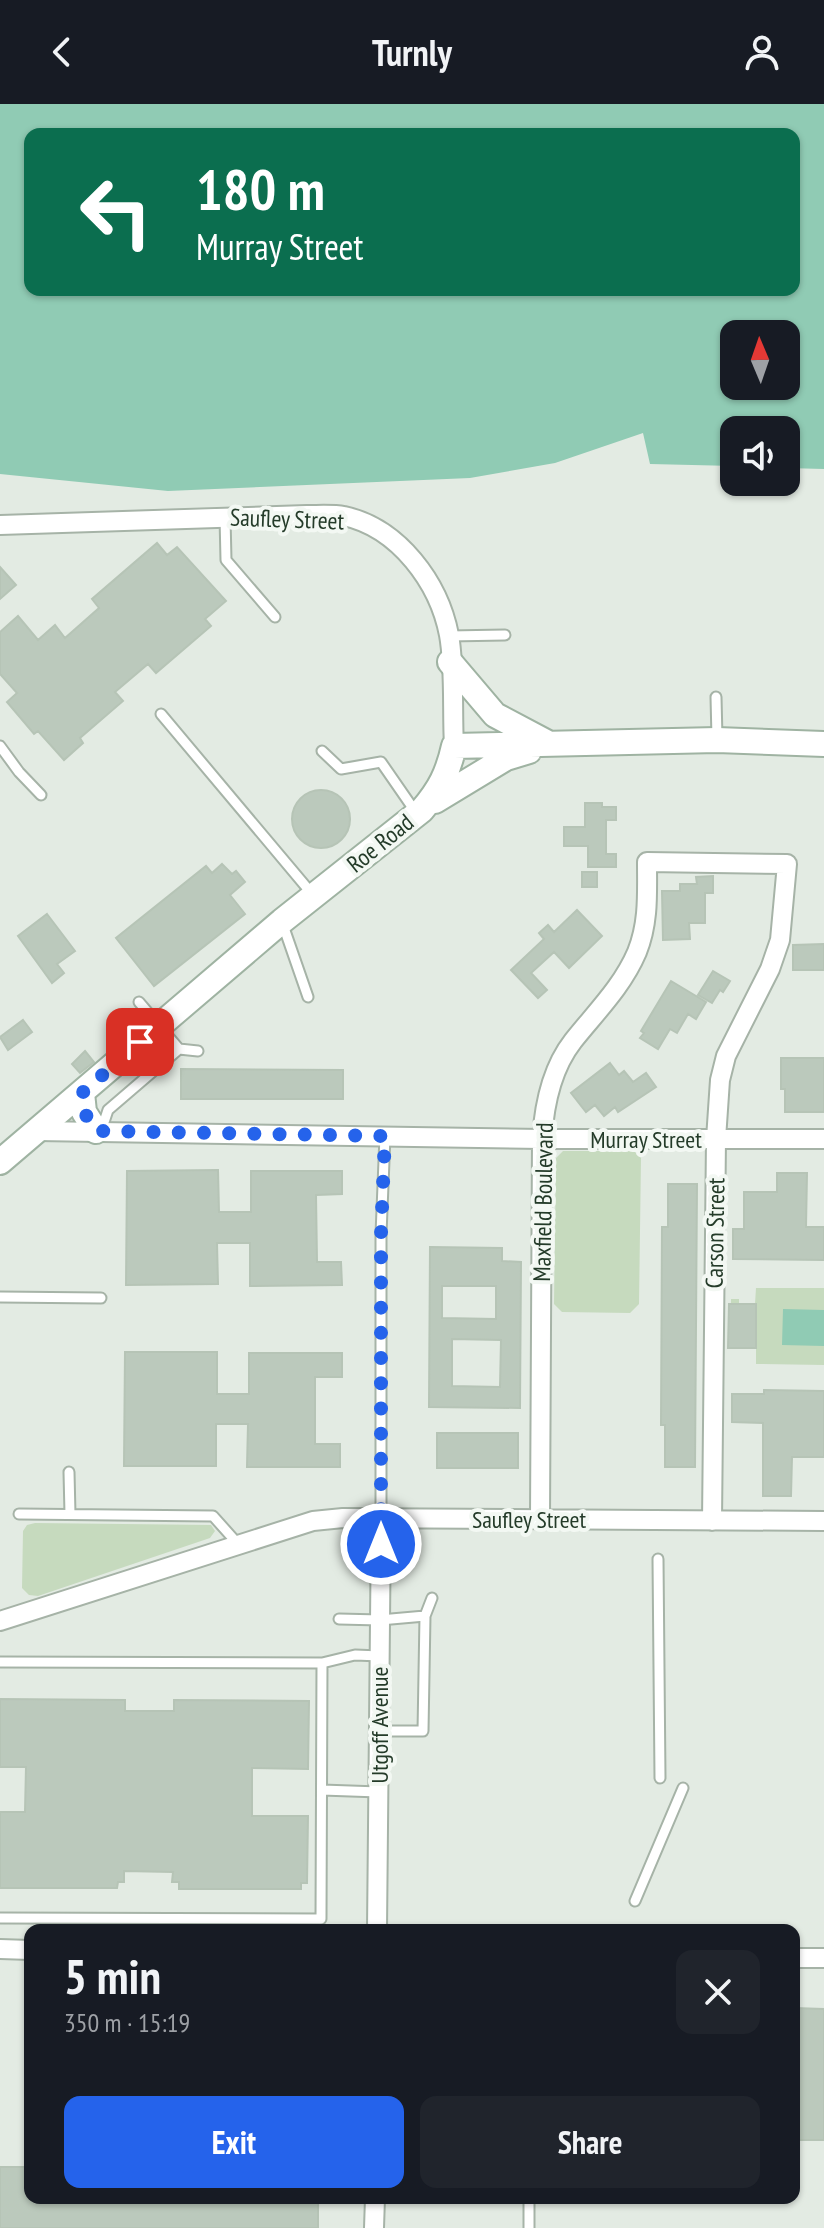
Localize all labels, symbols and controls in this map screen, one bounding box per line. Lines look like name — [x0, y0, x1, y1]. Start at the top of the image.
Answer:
text: Turnly — [372, 29, 452, 76]
icon: back — [40, 30, 84, 74]
icon: person — [740, 30, 784, 74]
text: 180 m — [196, 153, 325, 225]
icon: left — [64, 160, 168, 264]
text: Murray Street — [196, 223, 363, 270]
north arrow — [720, 320, 800, 400]
map controls — [720, 320, 800, 496]
button: sound — [720, 416, 800, 496]
street label: Saufley Street — [229, 502, 345, 536]
street label: Roe Road — [340, 807, 420, 879]
pin — [106, 1008, 174, 1076]
icon: arrive — [118, 1020, 162, 1064]
street label: Maxfield Boulevard — [526, 1122, 560, 1282]
street label: Murray Street — [590, 1124, 702, 1155]
street label: Carson Street — [699, 1177, 731, 1289]
position arrow — [339, 1502, 423, 1586]
street label: Saufley Street — [472, 1504, 586, 1535]
street label: Utgoff Avenue — [364, 1667, 395, 1783]
text: 5 min — [64, 1945, 161, 2007]
button: close — [676, 1950, 760, 2034]
text: 350 m · 15:19 — [64, 2006, 190, 2039]
button: Exit — [64, 2096, 404, 2188]
button: Share — [420, 2096, 760, 2188]

